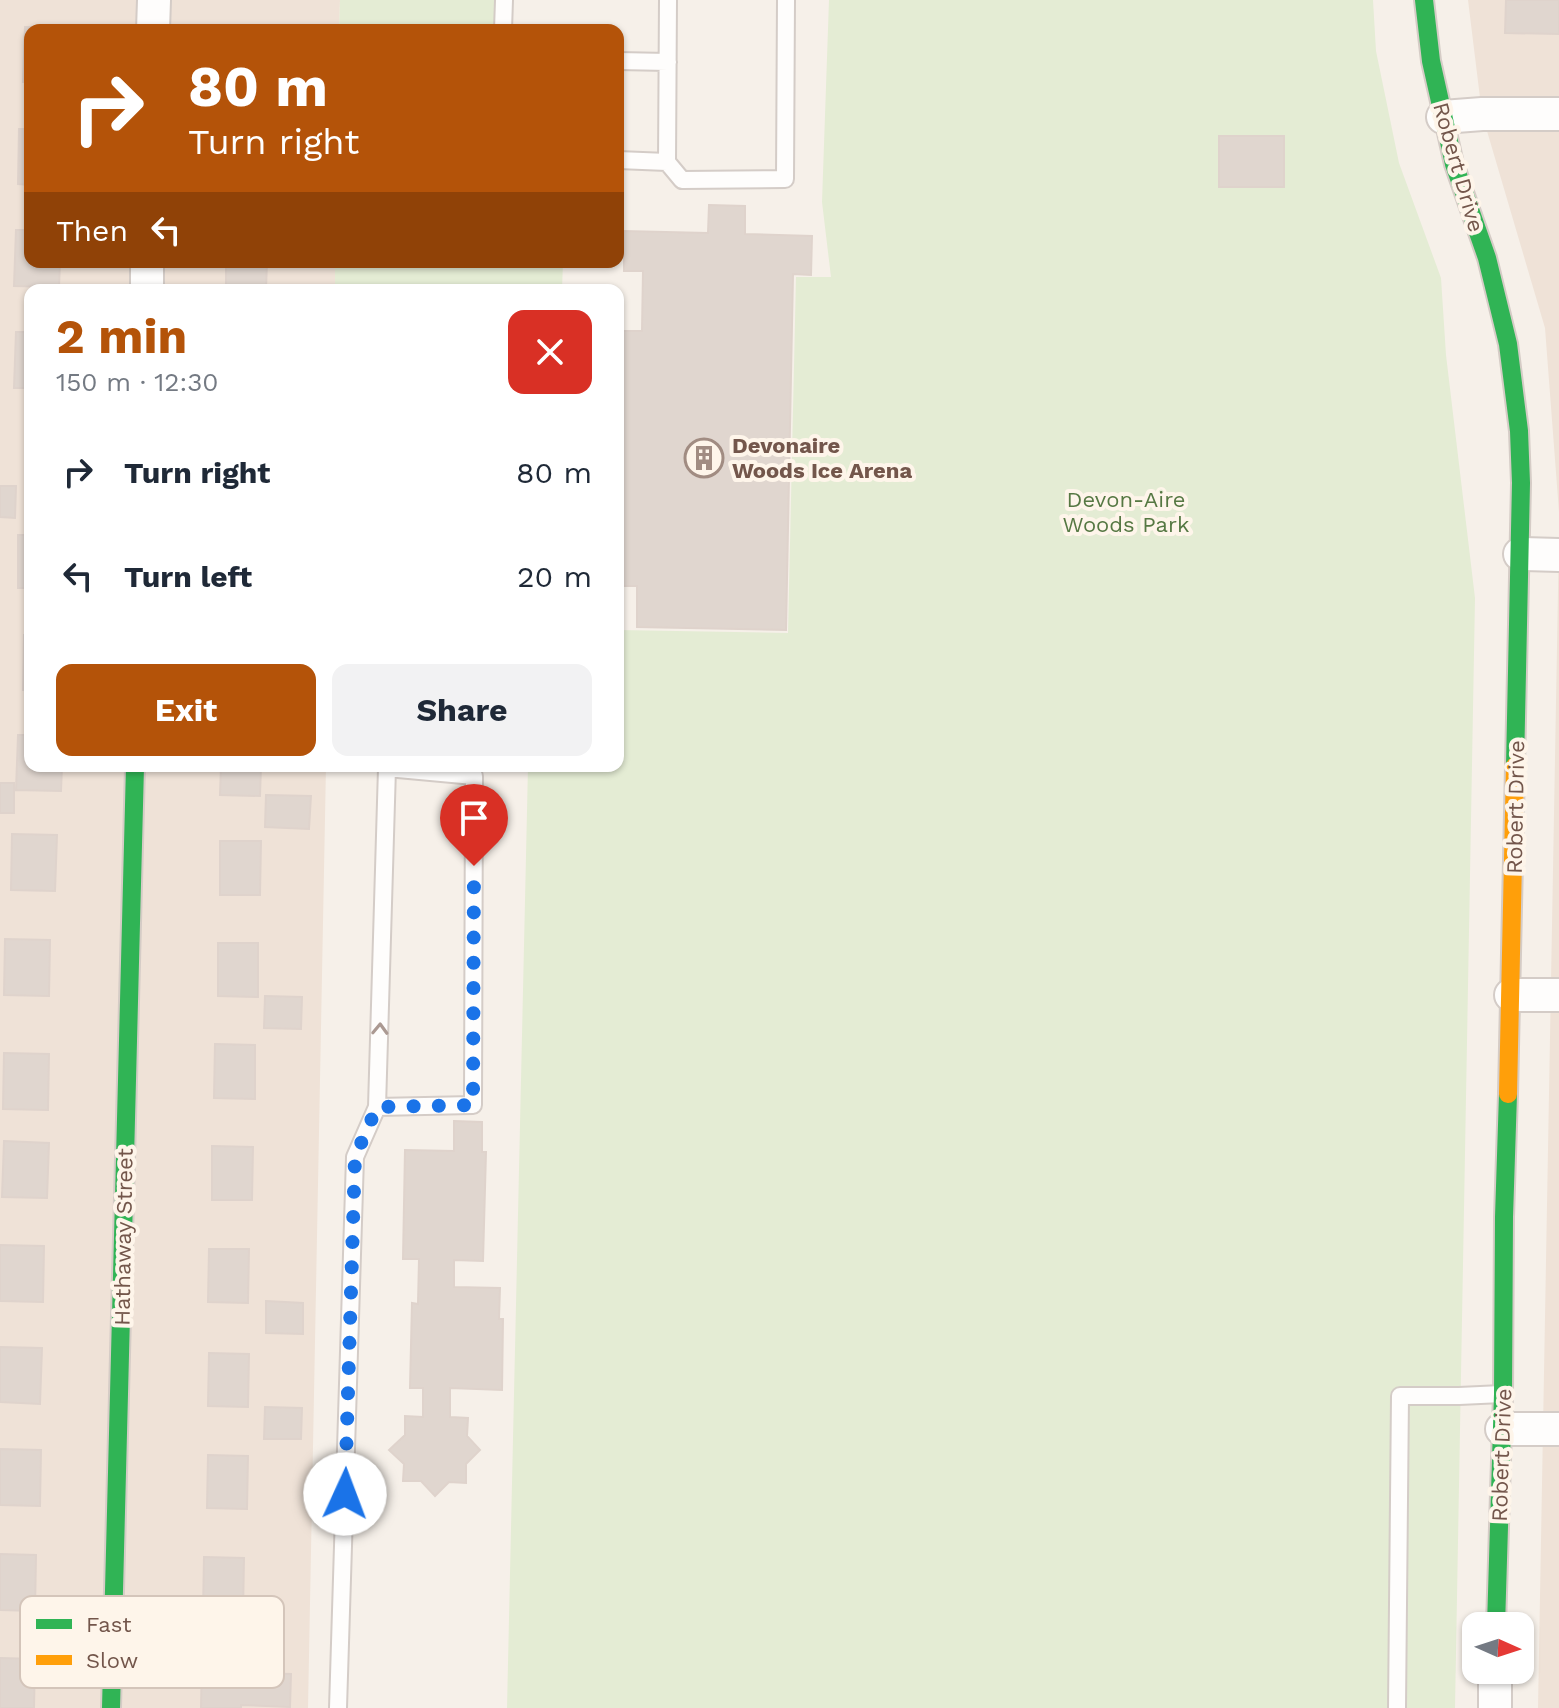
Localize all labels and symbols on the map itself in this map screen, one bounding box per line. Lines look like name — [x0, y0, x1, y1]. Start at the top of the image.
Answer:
street label: Robert Drive — [1428, 99, 1489, 235]
place label: Devonaire Woods Ice Arena — [732, 433, 912, 483]
building icon: Devonaire Woods Ice Arena — [683, 437, 725, 479]
park label: Devon-Aire Woods Park — [1062, 487, 1190, 537]
street label: Robert Drive — [1502, 740, 1529, 874]
pin — [440, 784, 508, 866]
one-way arrow — [371, 1022, 388, 1035]
street label: Hathaway Street — [109, 1148, 138, 1326]
street label: Robert Drive — [1487, 1388, 1516, 1522]
position arrow — [303, 1452, 387, 1536]
legend — [20, 1596, 284, 1688]
text: Fast — [86, 1612, 132, 1637]
north arrow — [1462, 1612, 1534, 1684]
text: Slow — [86, 1648, 138, 1673]

